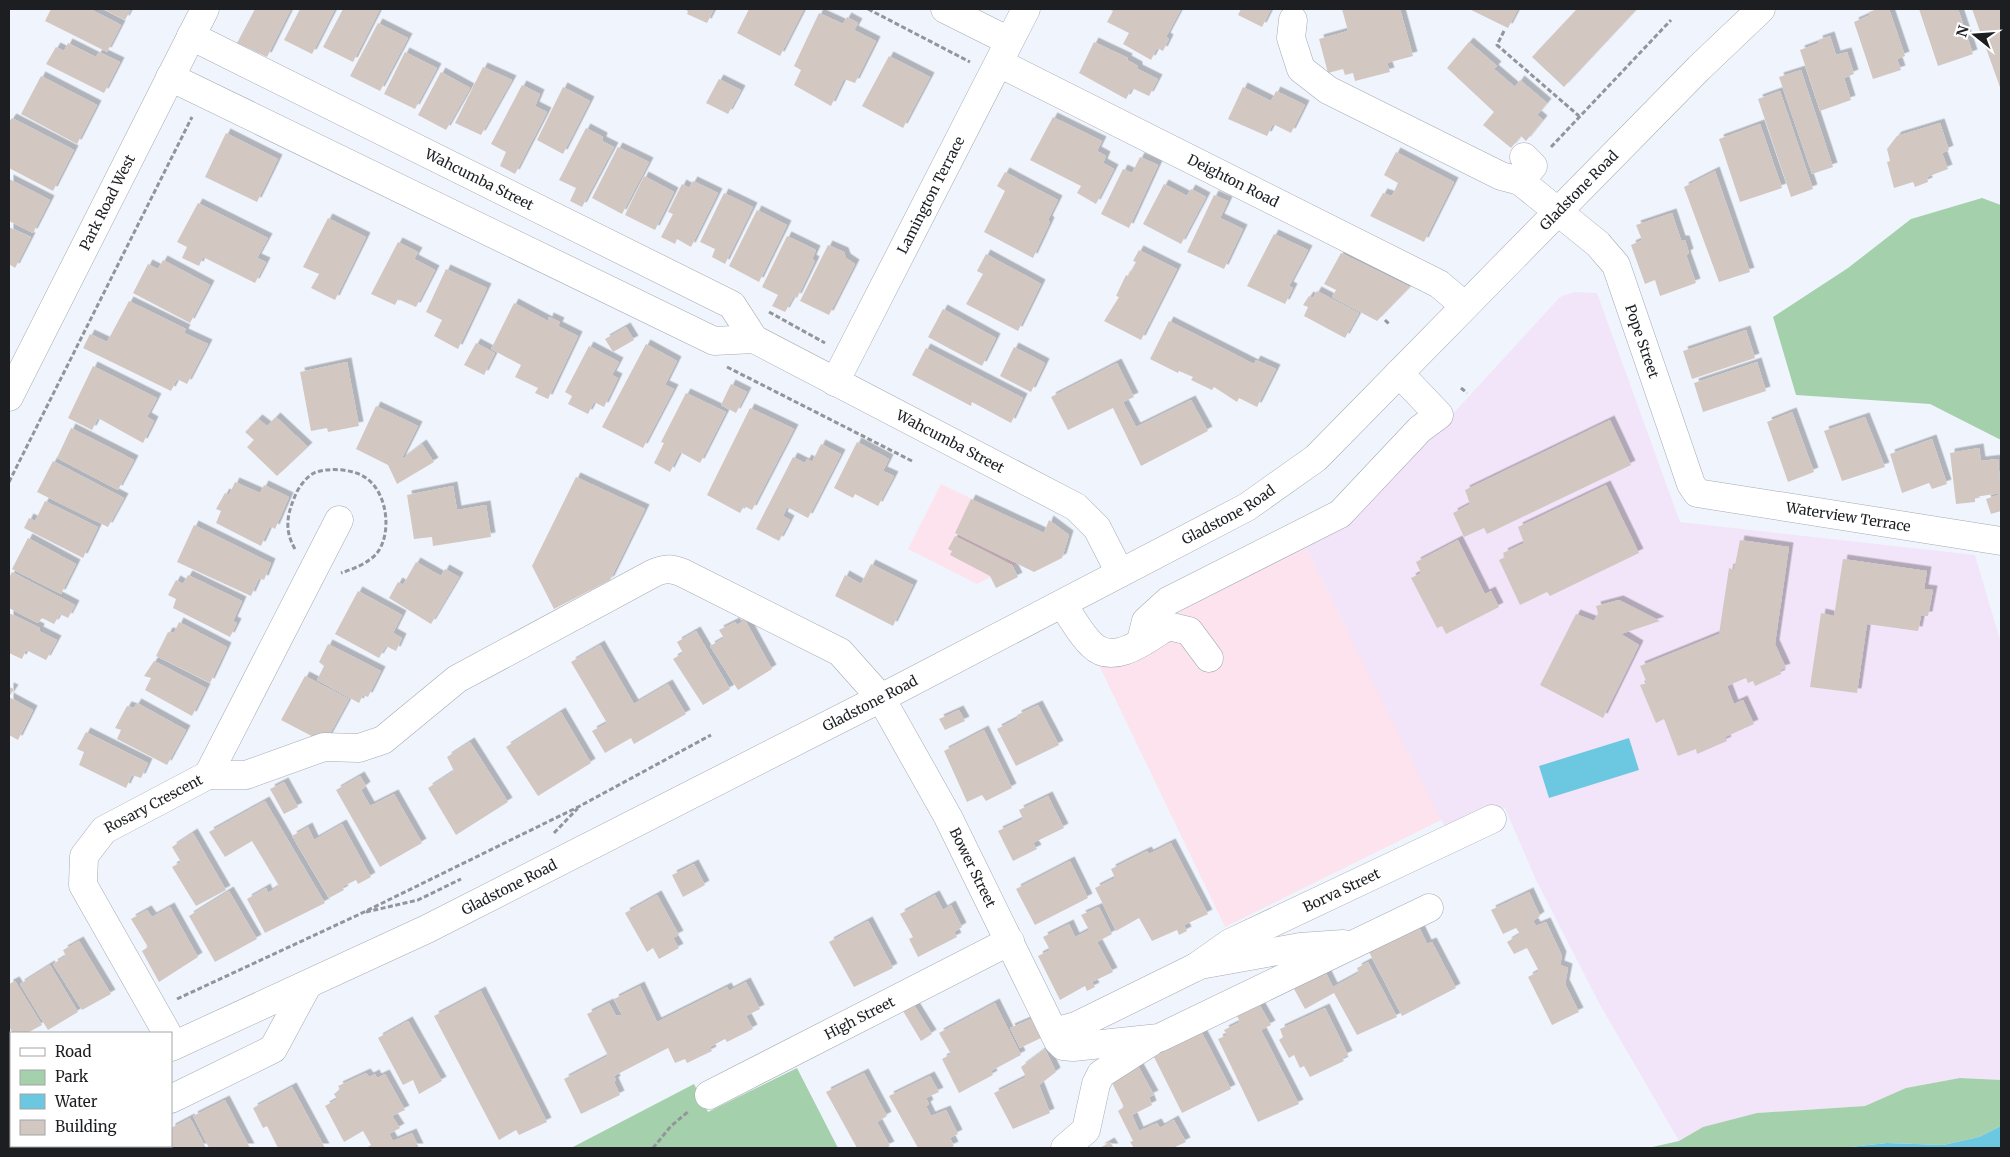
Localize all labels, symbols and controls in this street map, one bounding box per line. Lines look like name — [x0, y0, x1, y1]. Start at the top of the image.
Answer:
north arrow — [1950, 10, 2000, 60]
text: N — [1952, 23, 1973, 39]
street label: Lamington Terrace — [893, 133, 968, 257]
street label: Wahcumba Street — [421, 144, 537, 214]
street label: Gladstone Road — [1536, 146, 1622, 234]
street label: Deighton Road — [1184, 150, 1282, 211]
street label: Park Road West — [76, 151, 139, 253]
street label: Pope Street — [1621, 302, 1663, 381]
street label: Wahcumba Street — [892, 405, 1008, 477]
street label: Gladstone Road — [1179, 481, 1279, 549]
street label: Waterview Terrace — [1784, 498, 1912, 536]
street label: Gladstone Road — [819, 671, 921, 735]
street label: Rosary Crescent — [101, 770, 206, 837]
street label: Bower Street — [946, 825, 1000, 911]
street label: Gladstone Road — [458, 855, 560, 919]
street label: Borva Street — [1300, 864, 1383, 916]
street label: High Street — [821, 992, 898, 1043]
legend — [10, 1032, 172, 1147]
text: Road — [55, 1042, 91, 1061]
text: Park — [55, 1067, 89, 1086]
text: Water — [54, 1092, 98, 1111]
text: Building — [55, 1117, 117, 1136]

